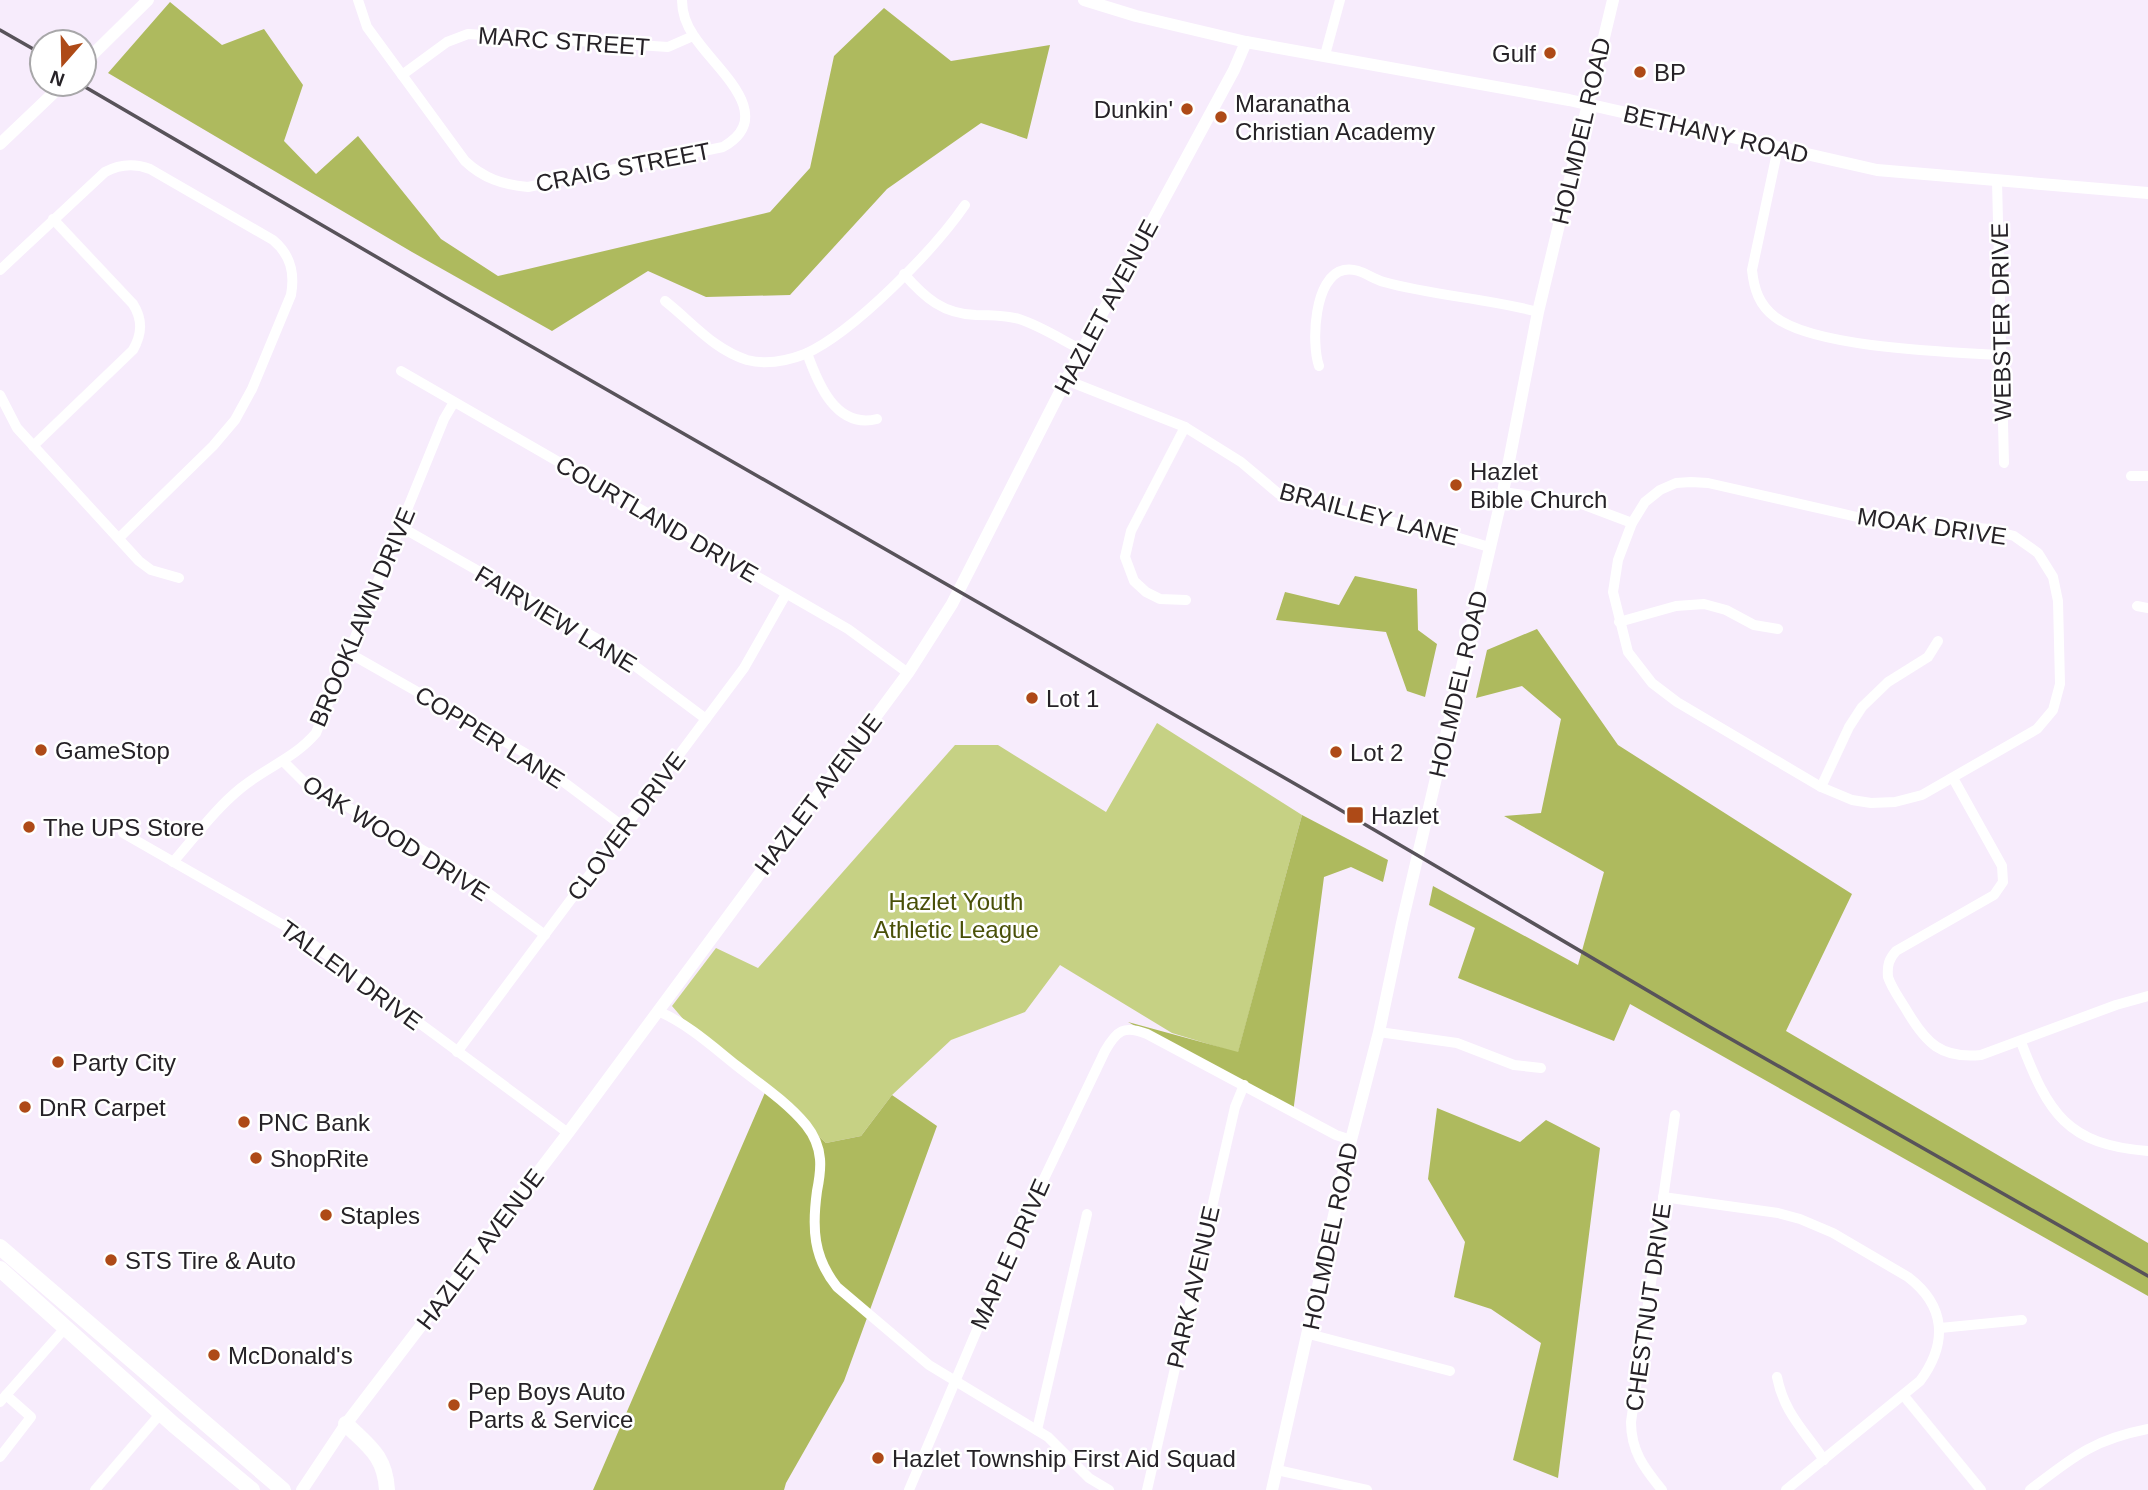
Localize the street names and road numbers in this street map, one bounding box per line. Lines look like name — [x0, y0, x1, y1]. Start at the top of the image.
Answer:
street label: MARC STREET — [477, 22, 651, 60]
street label: HOLMDEL ROAD — [1546, 35, 1616, 227]
street label: BETHANY ROAD — [1621, 100, 1811, 168]
street label: CRAIG STREET — [533, 137, 713, 197]
street label: HAZLET AVENUE — [1049, 215, 1163, 399]
street label: WEBSTER DRIVE — [1986, 222, 2016, 422]
street label: COURTLAND DRIVE — [551, 450, 763, 588]
street label: BRAILLEY LANE — [1277, 477, 1461, 551]
street label: MOAK DRIVE — [1856, 502, 2008, 550]
street label: BROOKLAWN DRIVE — [304, 503, 420, 731]
street label: FAIRVIEW LANE — [470, 560, 642, 678]
street label: HOLMDEL ROAD — [1423, 588, 1493, 780]
street label: COPPER LANE — [410, 680, 570, 794]
street label: HAZLET AVENUE — [749, 708, 887, 880]
street label: CLOVER DRIVE — [561, 747, 691, 905]
street label: OAK WOOD DRIVE — [298, 770, 494, 906]
street label: TALLEN DRIVE — [275, 914, 427, 1036]
street label: HOLMDEL ROAD — [1297, 1140, 1363, 1332]
street label: HAZLET AVENUE — [411, 1163, 549, 1335]
street label: MAPLE DRIVE — [965, 1175, 1055, 1333]
street label: CHESTNUT DRIVE — [1620, 1201, 1676, 1413]
street label: PARK AVENUE — [1161, 1203, 1225, 1371]

